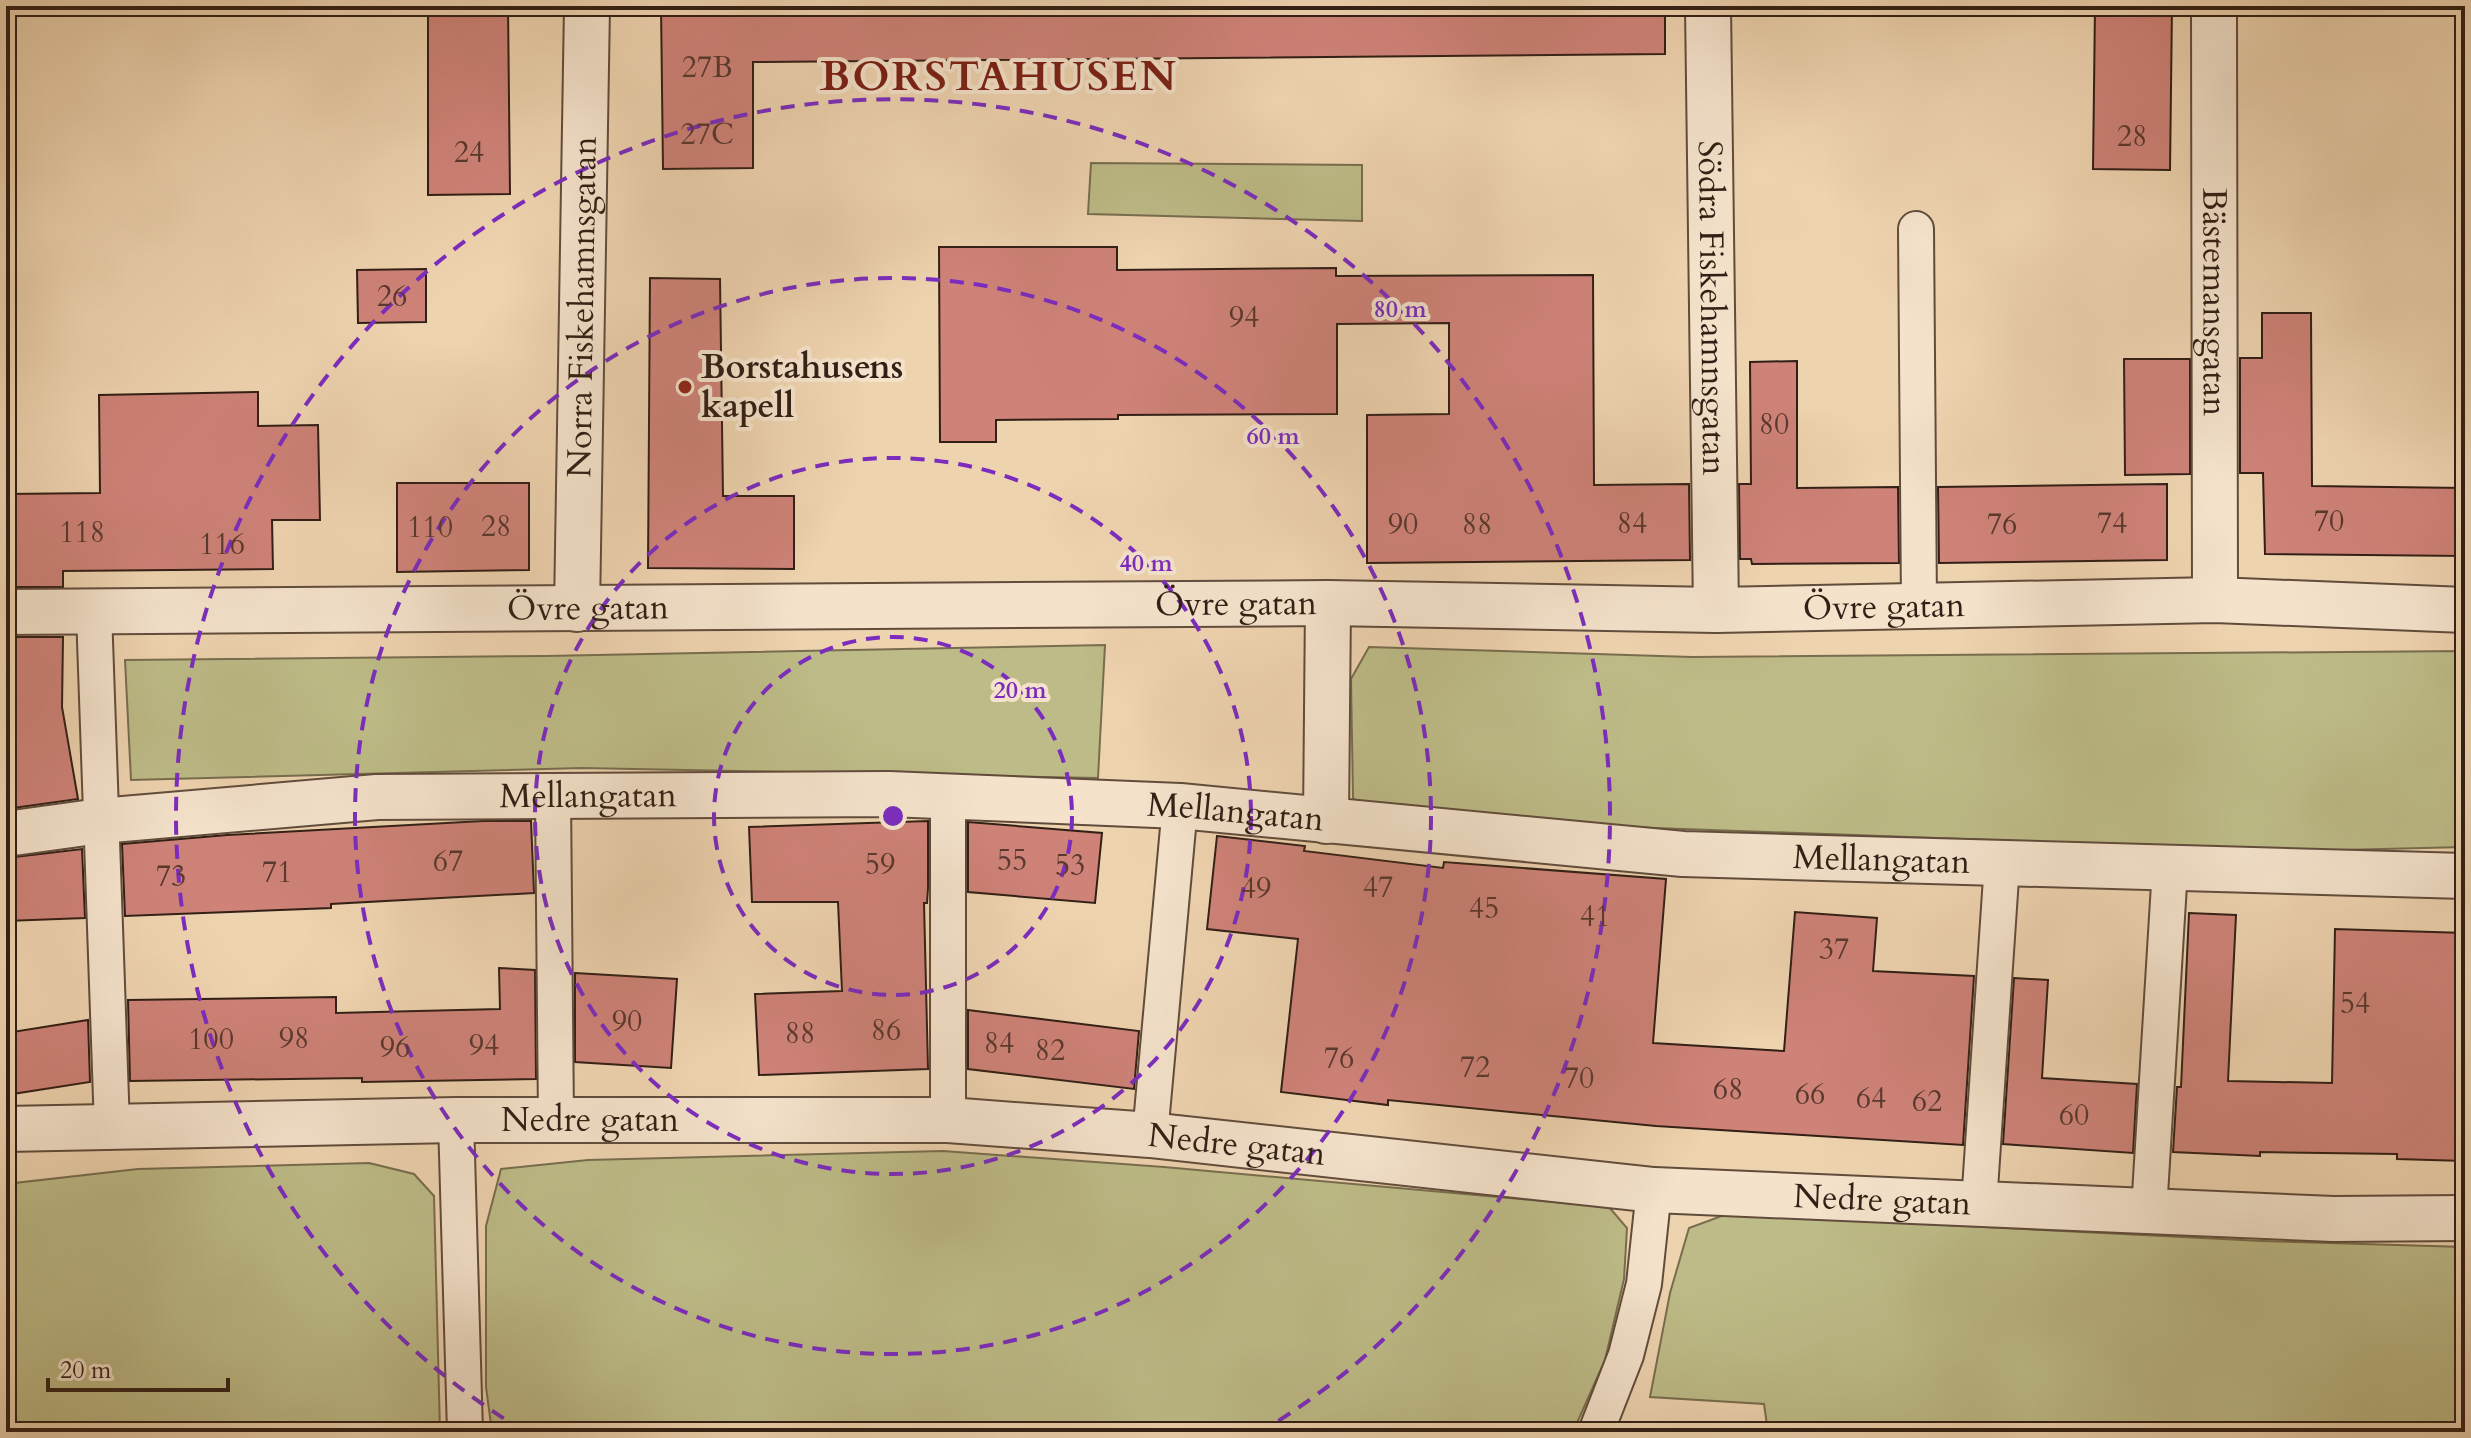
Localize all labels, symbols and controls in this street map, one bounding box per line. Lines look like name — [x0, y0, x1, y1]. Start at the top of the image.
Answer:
house number: 27B — [681, 47, 733, 88]
district label: BORSTAHUSEN — [820, 48, 1178, 105]
house number: 27C — [680, 114, 734, 155]
house number: 28 — [2117, 116, 2147, 157]
house number: 24 — [454, 132, 484, 173]
street label: Norra Fiskehamnsgatan — [556, 136, 608, 478]
street label: Södra Fiskehamnsgatan — [1687, 140, 1737, 476]
street label: Bästemansgatan — [2191, 188, 2238, 416]
house number: 26 — [377, 276, 407, 317]
text: 80 m — [1373, 293, 1427, 326]
house number: 94 — [1229, 297, 1259, 338]
place label: Borstahusens kapell — [701, 344, 903, 429]
marker: Borstahusens kapell — [676, 378, 694, 396]
house number: 80 — [1759, 404, 1789, 445]
text: 60 m — [1246, 420, 1300, 453]
house number: 70 — [2314, 501, 2344, 542]
house number: 84 — [1617, 503, 1647, 544]
house number: 74 — [2097, 503, 2127, 544]
house number: 90 — [1388, 504, 1418, 545]
house number: 88 — [1462, 504, 1492, 545]
house number: 76 — [1987, 504, 2017, 545]
house number: 28 — [481, 506, 511, 547]
house number: 110 — [407, 507, 453, 548]
house number: 118 — [59, 512, 105, 553]
house number: 116 — [199, 524, 245, 565]
text: 40 m — [1119, 547, 1173, 580]
street label: Övre gatan — [1155, 580, 1317, 627]
street label: Övre gatan — [1802, 582, 1965, 631]
street label: Övre gatan — [507, 584, 669, 632]
text: 20 m — [993, 674, 1047, 707]
street label: Mellangatan — [499, 772, 677, 819]
street label: Mellangatan — [1146, 782, 1326, 843]
centre of rings — [879, 802, 907, 830]
street label: Mellangatan — [1792, 834, 1971, 885]
house number: 55 — [997, 840, 1027, 881]
house number: 67 — [433, 841, 463, 882]
house number: 59 — [865, 844, 895, 885]
house number: 53 — [1055, 845, 1085, 886]
house number: 71 — [262, 852, 292, 893]
house number: 73 — [156, 856, 186, 897]
house number: 47 — [1363, 867, 1393, 908]
house number: 49 — [1241, 868, 1271, 909]
house number: 45 — [1469, 888, 1499, 929]
house number: 41 — [1580, 896, 1610, 937]
house number: 37 — [1819, 929, 1849, 970]
house number: 54 — [2340, 983, 2370, 1024]
house number: 90 — [612, 1001, 642, 1042]
house number: 86 — [871, 1010, 901, 1051]
house number: 88 — [785, 1013, 815, 1054]
house number: 98 — [279, 1018, 309, 1059]
house number: 100 — [188, 1019, 234, 1060]
house number: 84 — [984, 1023, 1014, 1064]
house number: 94 — [469, 1025, 499, 1066]
house number: 96 — [380, 1027, 410, 1068]
house number: 82 — [1035, 1030, 1065, 1071]
house number: 76 — [1324, 1038, 1354, 1079]
house number: 72 — [1460, 1047, 1490, 1088]
house number: 70 — [1564, 1058, 1594, 1099]
house number: 68 — [1713, 1069, 1743, 1110]
house number: 66 — [1795, 1074, 1825, 1115]
house number: 64 — [1856, 1078, 1886, 1119]
house number: 62 — [1912, 1081, 1942, 1122]
house number: 60 — [2059, 1095, 2089, 1136]
street label: Nedre gatan — [501, 1097, 679, 1143]
street label: Nedre gatan — [1146, 1112, 1328, 1177]
street label: Nedre gatan — [1792, 1173, 1972, 1227]
scale bar — [48, 1342, 228, 1392]
text: 20 m — [60, 1354, 112, 1387]

